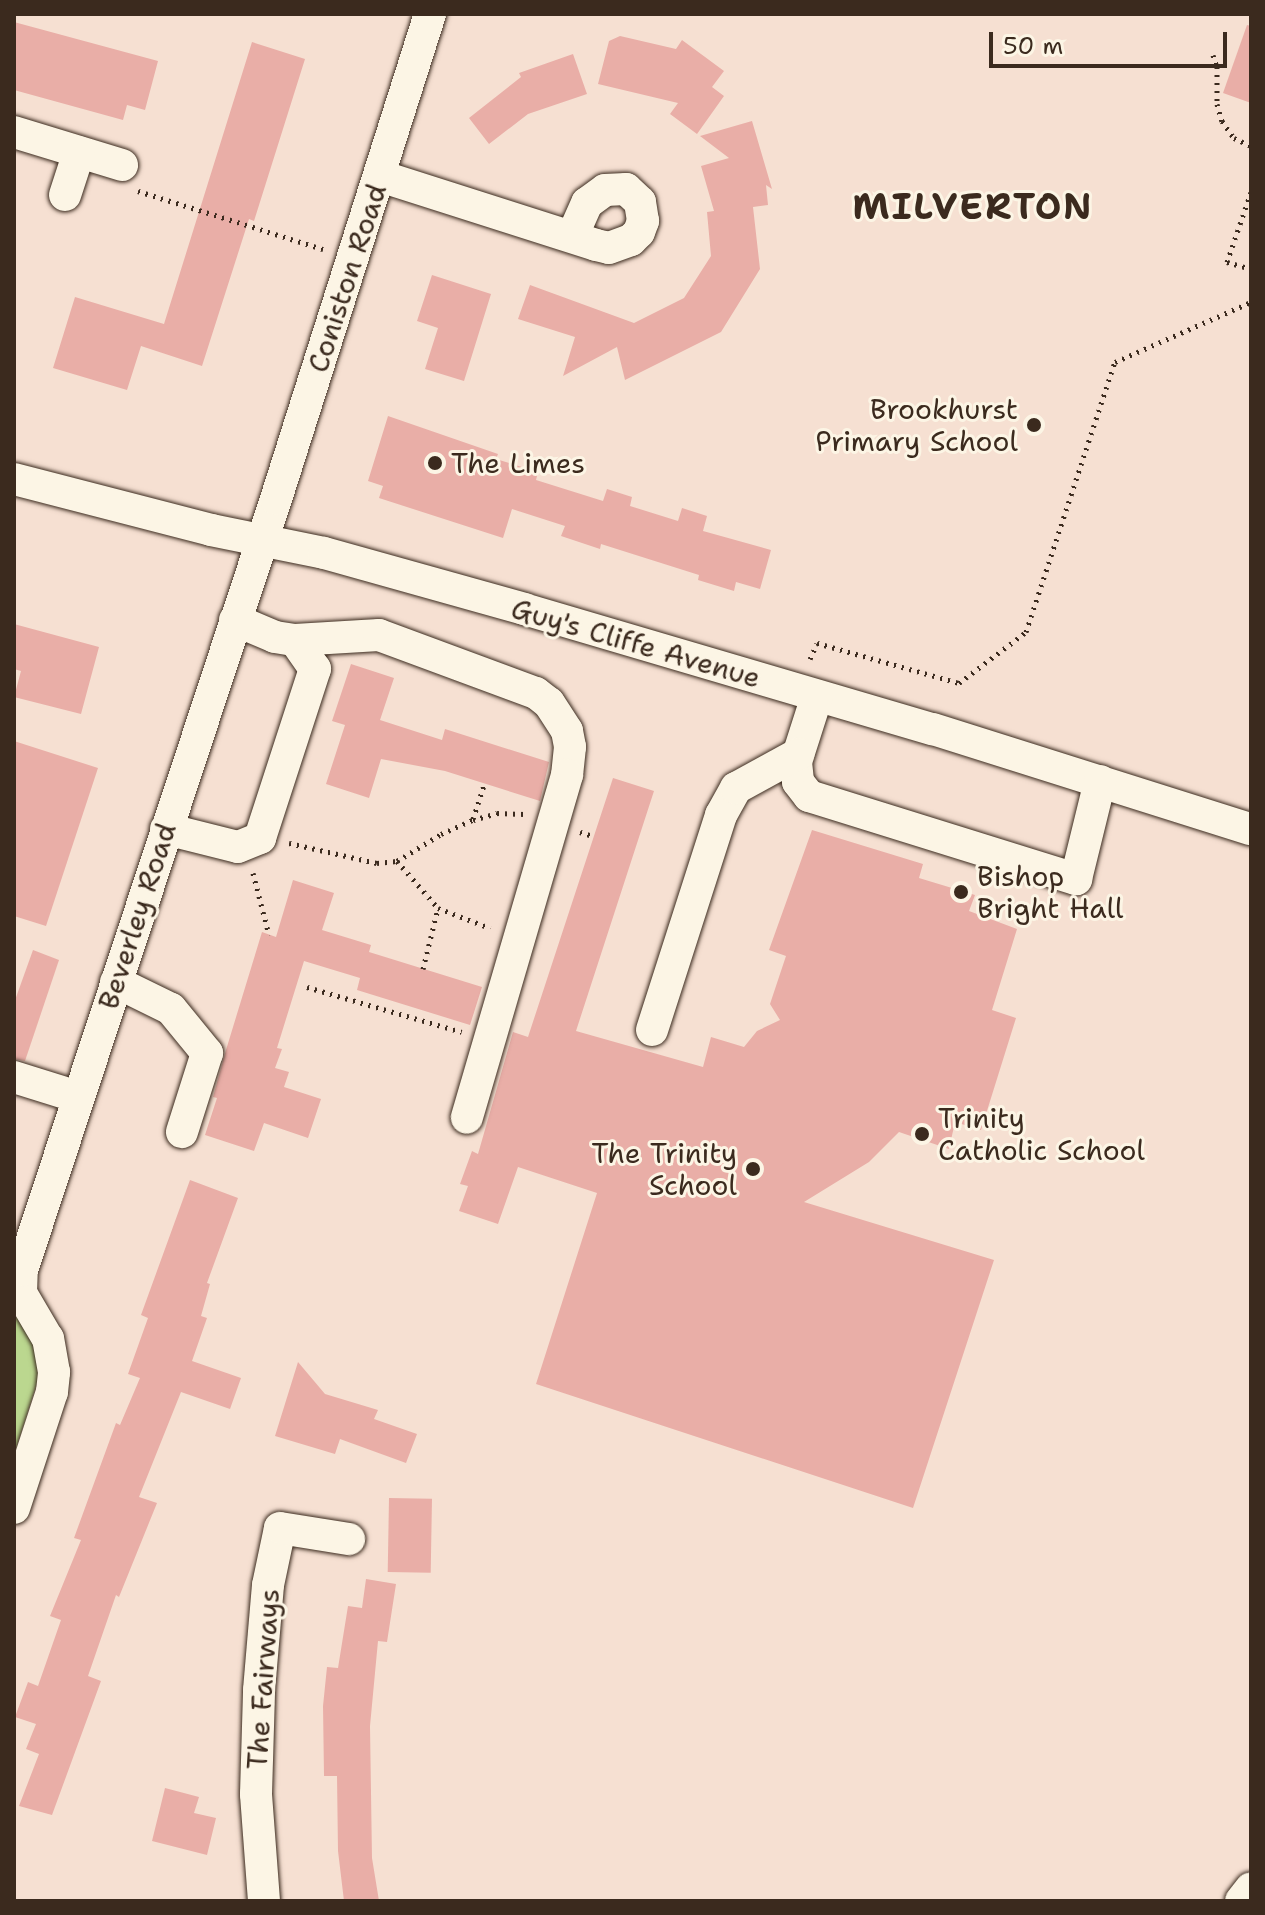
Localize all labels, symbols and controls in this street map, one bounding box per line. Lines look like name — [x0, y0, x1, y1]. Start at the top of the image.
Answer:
scale bar — [993, 16, 1231, 66]
text: 50 m — [1003, 30, 1063, 62]
street label: Coniston Road — [301, 179, 393, 377]
district label: MILVERTON — [853, 185, 1093, 229]
place label: Brookhurst Primary School — [815, 392, 1018, 458]
marker: Brookhurst Primary School — [1025, 416, 1043, 434]
place label: The Limes — [451, 446, 585, 480]
marker: The Limes — [426, 454, 444, 472]
street label: Guy's Cliffe Avenue — [508, 591, 764, 695]
street label: Beverley Road — [91, 819, 183, 1013]
place label: Bishop Bright Hall — [977, 859, 1123, 925]
marker: Bishop Bright Hall — [952, 883, 970, 901]
place label: Trinity Catholic School — [938, 1101, 1145, 1167]
marker: Trinity Catholic School — [913, 1125, 931, 1143]
place label: The Trinity School — [591, 1136, 737, 1202]
marker: The Trinity School — [744, 1160, 762, 1178]
street label: The Fairways — [240, 1587, 286, 1771]

